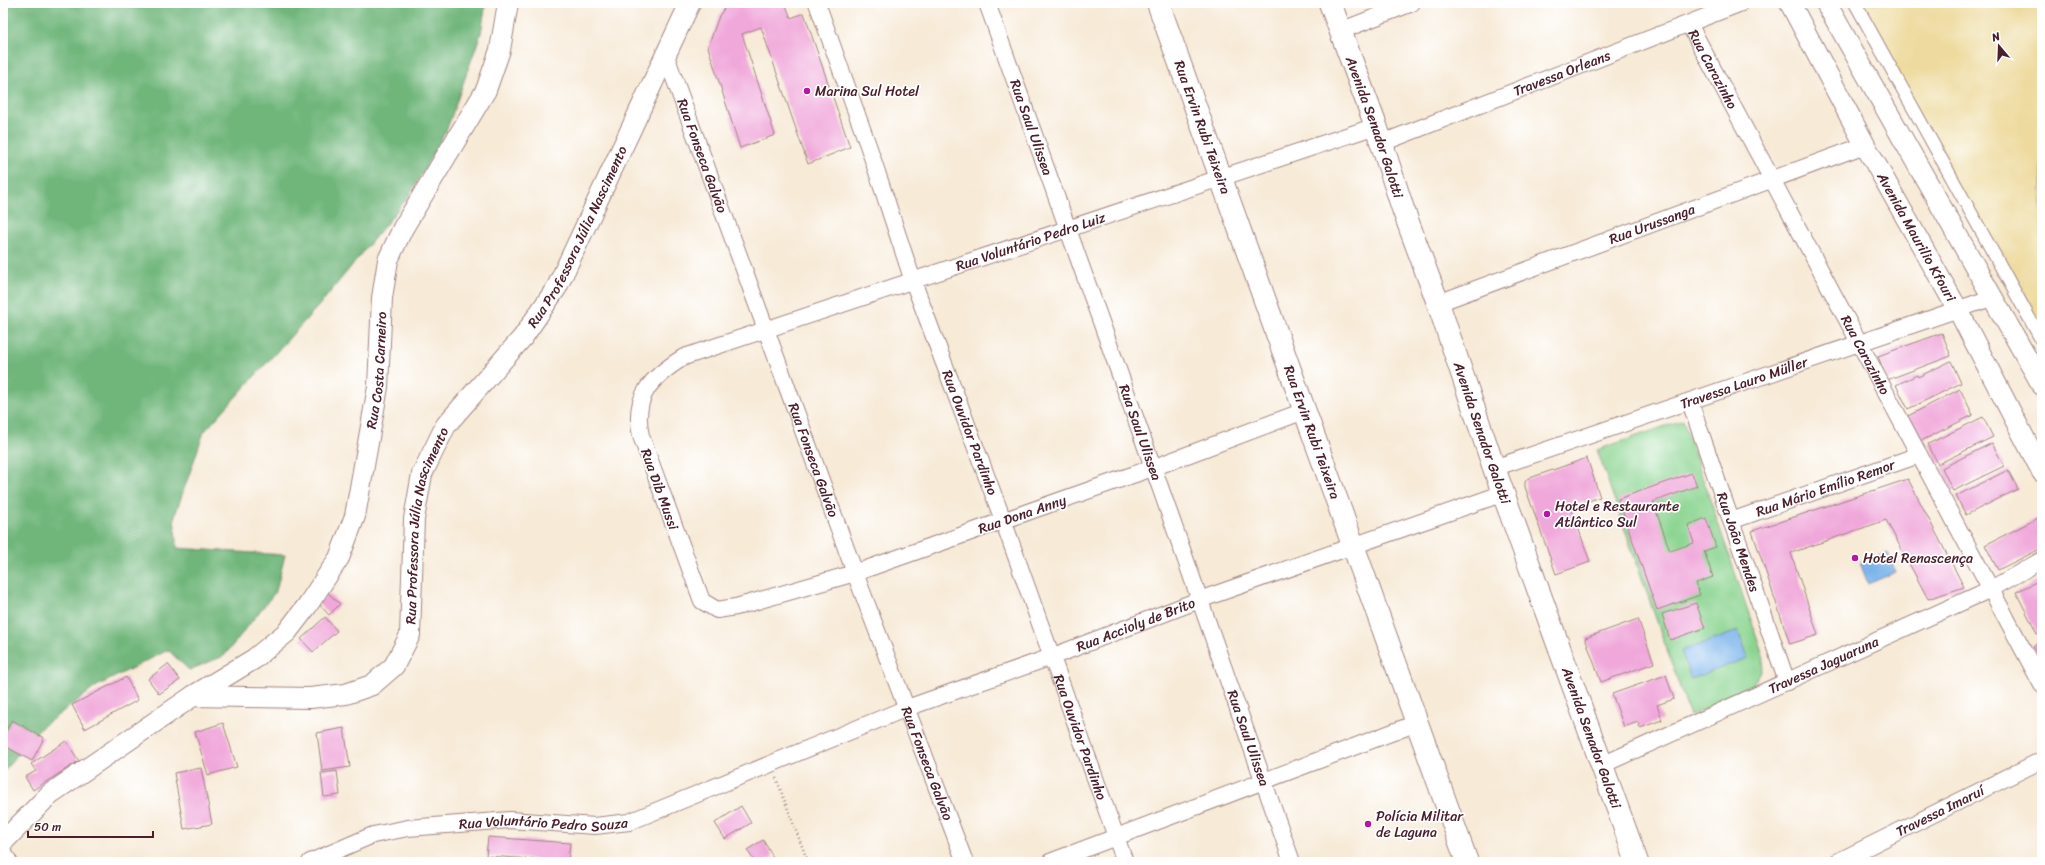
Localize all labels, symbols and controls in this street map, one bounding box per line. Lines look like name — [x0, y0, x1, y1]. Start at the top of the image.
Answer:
street label: Rua Carazinho — [1681, 25, 1744, 114]
north arrow — [1979, 26, 2019, 66]
text: N — [1988, 27, 2003, 48]
street label: Travessa Orleans — [1509, 43, 1615, 104]
street label: Avenida Senador Galotti — [1338, 52, 1411, 203]
street label: Rua Ervin Rubi Teixeira — [1167, 57, 1238, 198]
street label: Rua Saul Ulissea — [1002, 76, 1060, 179]
place label: Marina Sul Hotel — [815, 79, 920, 104]
marker: Marina Sul Hotel — [802, 86, 812, 96]
street label: Rua Fonseca Galvão — [669, 95, 734, 217]
street label: Rua Professora Júlia Nascimento — [521, 141, 635, 333]
street label: Avenida Maurilio Kfouri — [1869, 167, 1963, 307]
street label: Rua Urussanga — [1605, 197, 1700, 252]
street label: Rua Voluntário Pedro Luiz — [952, 205, 1109, 279]
street label: Rua Carazinho — [1834, 310, 1897, 400]
street label: Rua Costa Carneiro — [359, 311, 394, 431]
street label: Travessa Lauro Müller — [1677, 349, 1812, 417]
street label: Avenida Senador Galotti — [1445, 357, 1518, 509]
street label: Rua Ervin Rubi Teixeira — [1276, 362, 1347, 503]
street label: Rua Ouvidor Pardinho — [935, 366, 1005, 499]
street label: Rua Saul Ulissea — [1112, 381, 1169, 484]
street label: Rua Fonseca Galvão — [781, 399, 846, 521]
street label: Rua Professora Júlia Nascimento — [398, 423, 456, 625]
street label: Rua Dib Mussi — [633, 445, 686, 534]
street label: Rua Mário Emílio Remor — [1752, 452, 1900, 524]
street label: Rua Dona Anny — [975, 487, 1070, 541]
street label: Rua João Mendes — [1709, 489, 1767, 595]
place label: Hotel e Restaurante Atlântico Sul — [1554, 494, 1679, 535]
marker: Hotel e Restaurante Atlântico Sul — [1542, 509, 1552, 519]
place label: Hotel Renascença — [1863, 546, 1973, 571]
marker: Hotel Renascença — [1850, 553, 1860, 563]
street label: Rua Accioly de Brito — [1073, 591, 1199, 659]
street label: Travessa Jaguaruna — [1764, 629, 1884, 701]
street label: Avenida Senador Galotti — [1554, 663, 1629, 813]
street label: Rua Ouvidor Pardinho — [1046, 671, 1114, 804]
street label: Rua Saul Ulissea — [1220, 686, 1277, 790]
street label: Rua Fonseca Galvão — [894, 703, 960, 824]
street label: Travessa Imaruí — [1891, 778, 1991, 844]
place label: Polícia Militar de Laguna — [1376, 804, 1464, 845]
street label: Rua Voluntário Pedro Souza — [458, 808, 630, 839]
scale bar — [28, 813, 153, 839]
text: 50 m — [34, 816, 61, 838]
marker: Polícia Militar de Laguna — [1363, 819, 1373, 829]

